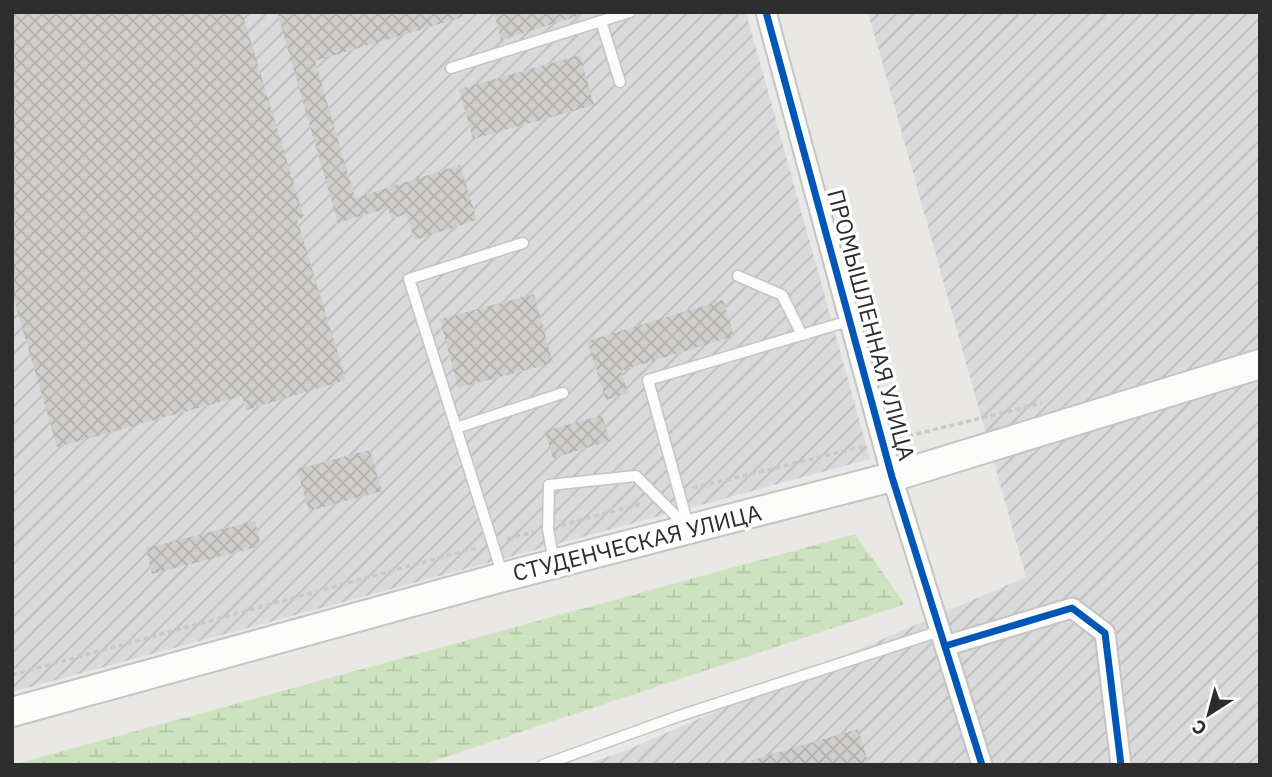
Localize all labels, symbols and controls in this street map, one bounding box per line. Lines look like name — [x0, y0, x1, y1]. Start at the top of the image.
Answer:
street label: ПРОМЫШЛЕННАЯ УЛИЦА — [821, 186, 923, 464]
street label: СТУДЕНЧЕСКАЯ УЛИЦА — [509, 497, 764, 587]
north arrow — [1174, 679, 1244, 749]
text: С — [1187, 714, 1211, 741]

